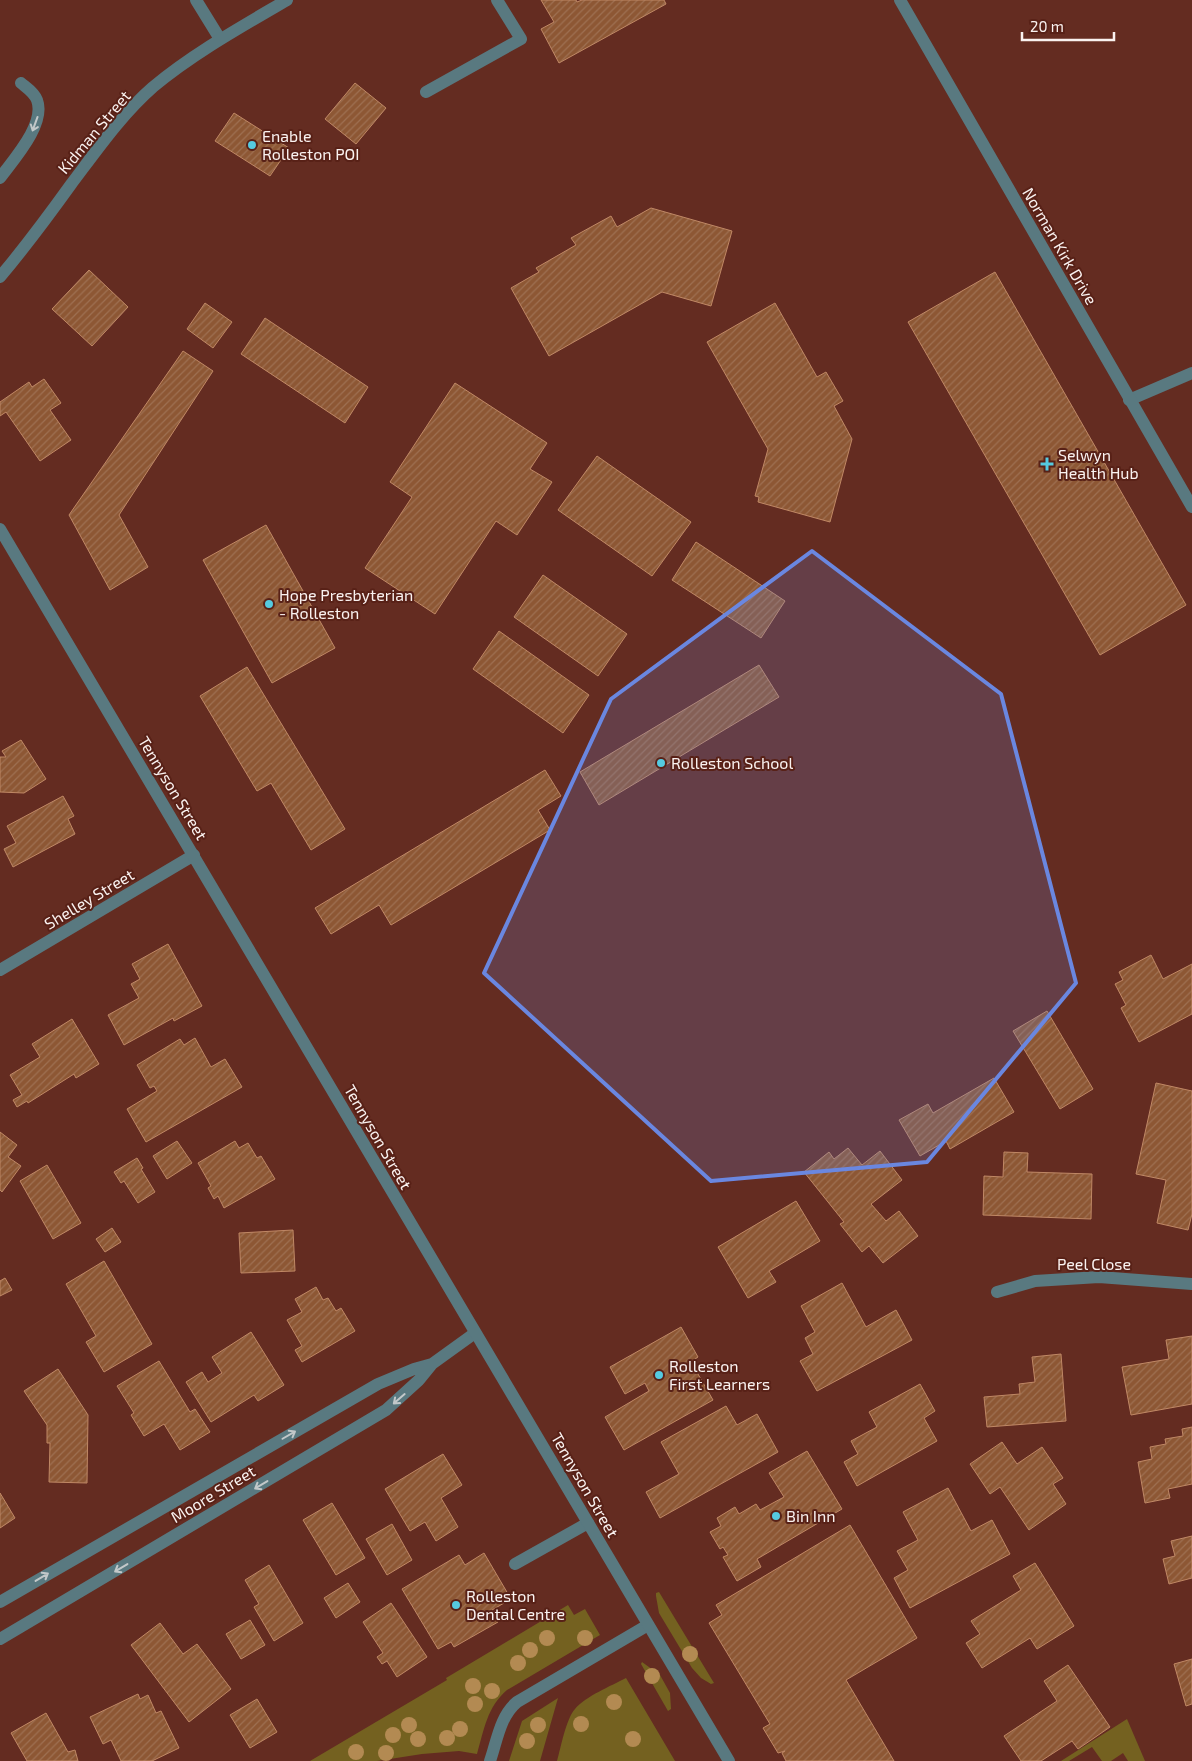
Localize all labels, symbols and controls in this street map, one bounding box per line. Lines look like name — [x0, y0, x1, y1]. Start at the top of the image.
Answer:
scale bar — [1022, 10, 1114, 42]
text: 20 m — [1030, 17, 1064, 35]
street label: Kidman Street — [53, 86, 134, 177]
one-way arrow — [30, 116, 39, 131]
place label: Enable Rolleston POI — [262, 126, 360, 163]
marker: Enable Rolleston POI — [246, 139, 258, 151]
street label: Norman Kirk Drive — [1019, 184, 1102, 308]
place label: Selwyn Health Hub — [1058, 445, 1139, 482]
marker: Selwyn Health Hub — [1040, 457, 1054, 471]
place label: Hope Presbyterian - Rolleston — [279, 585, 413, 622]
marker: Hope Presbyterian - Rolleston — [263, 598, 275, 610]
street label: Tennyson Street — [135, 732, 212, 843]
place label: Rolleston School — [671, 753, 793, 772]
marker: Rolleston School — [655, 757, 667, 769]
street label: Shelley Street — [41, 864, 137, 933]
street label: Tennyson Street — [341, 1081, 416, 1192]
street label: Peel Close — [1057, 1254, 1131, 1273]
place label: Rolleston First Learners — [669, 1356, 770, 1393]
marker: Rolleston First Learners — [653, 1369, 665, 1381]
one-way arrow — [392, 1393, 405, 1405]
one-way arrow — [281, 1429, 295, 1439]
street label: Tennyson Street — [548, 1429, 623, 1540]
street label: Moore Street — [167, 1461, 258, 1526]
one-way arrow — [254, 1480, 268, 1490]
place label: Bin Inn — [786, 1506, 836, 1525]
marker: Bin Inn — [770, 1510, 782, 1522]
one-way arrow — [114, 1563, 128, 1573]
one-way arrow — [34, 1571, 48, 1581]
place label: Rolleston Dental Centre — [466, 1586, 565, 1623]
marker: Rolleston Dental Centre — [450, 1599, 462, 1611]

